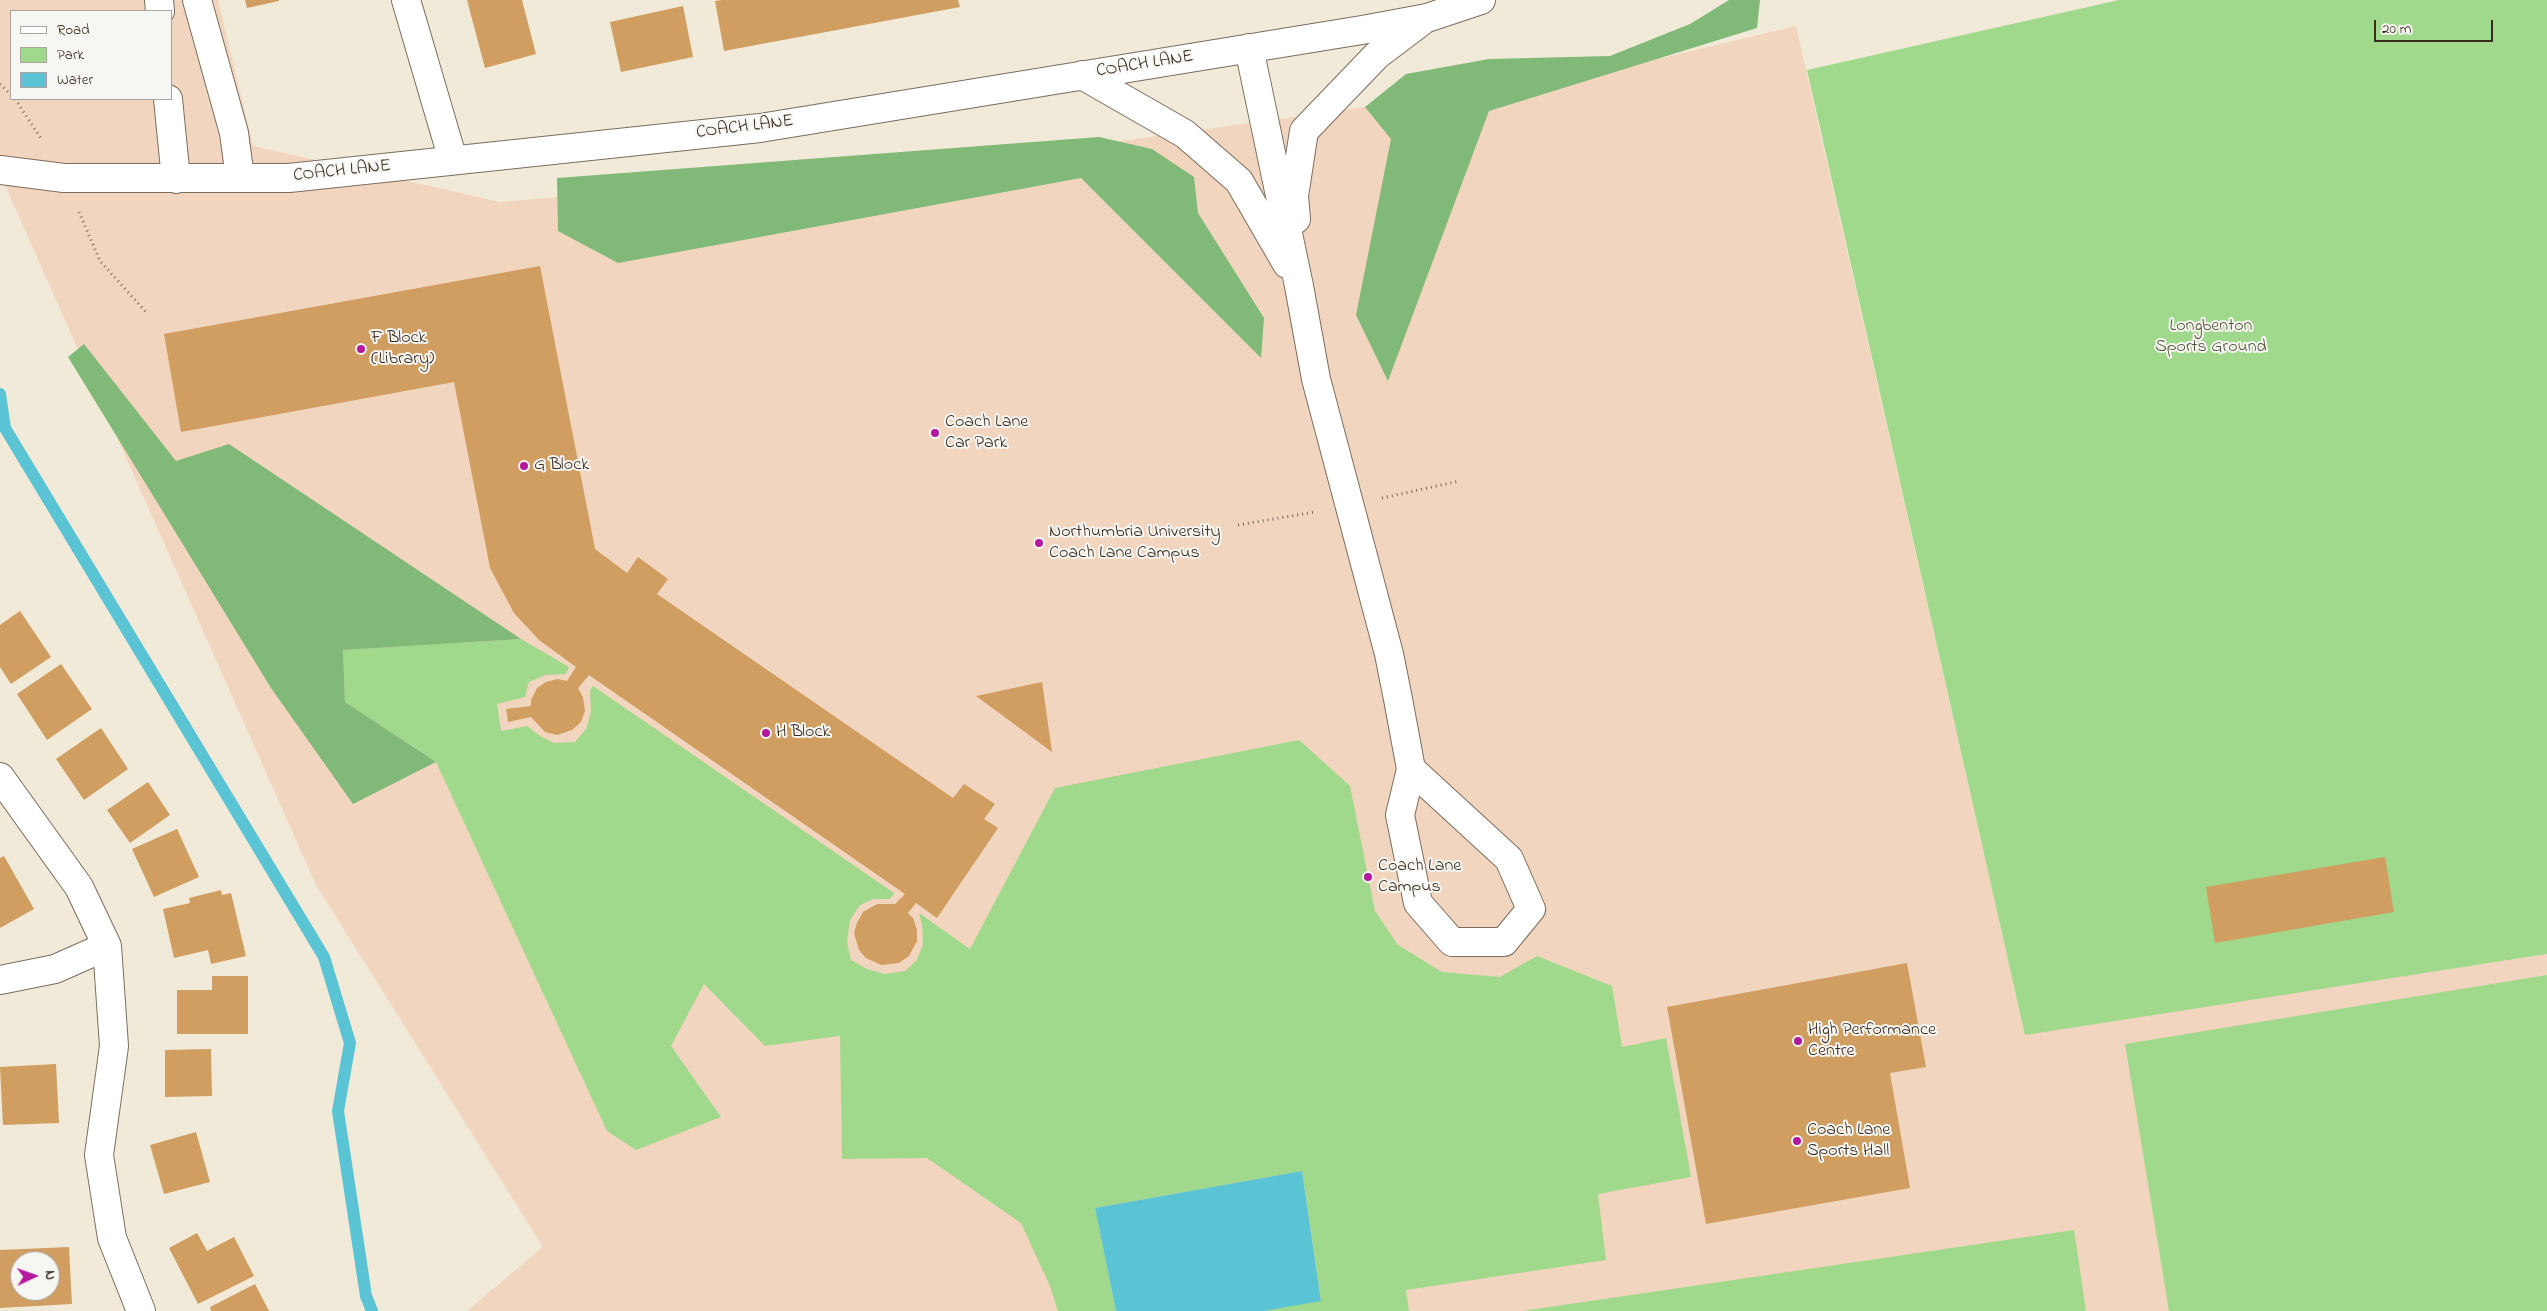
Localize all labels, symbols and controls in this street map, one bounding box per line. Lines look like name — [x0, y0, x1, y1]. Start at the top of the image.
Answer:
legend — [10, 10, 172, 100]
scale bar — [2377, 10, 2496, 42]
text: 20 m — [2382, 18, 2411, 40]
text: Road — [57, 19, 90, 41]
text: Park — [57, 44, 84, 66]
street label: COACH LANE — [1095, 47, 1195, 83]
text: Water — [57, 69, 93, 91]
street label: COACH LANE — [695, 111, 795, 145]
street label: COACH LANE — [292, 156, 392, 188]
park label: Longbenton Sports Ground — [2155, 316, 2267, 358]
place label: F Block (Library) — [371, 328, 434, 370]
marker: F Block (Library) — [355, 343, 367, 355]
place label: Coach Lane Car Park — [945, 412, 1028, 454]
marker: Coach Lane Car Park — [929, 427, 941, 439]
place label: G Block — [534, 455, 589, 477]
marker: G Block — [518, 460, 530, 472]
place label: Northumbria University Coach Lane Campus — [1049, 522, 1221, 564]
marker: Northumbria University Coach Lane Campus — [1033, 537, 1045, 549]
place label: H Block — [776, 722, 830, 744]
marker: H Block — [760, 727, 772, 739]
place label: Coach Lane Campus — [1378, 856, 1461, 899]
marker: Coach Lane Campus — [1362, 871, 1374, 883]
place label: High Performance Centre — [1808, 1020, 1936, 1062]
marker: High Performance Centre — [1792, 1035, 1804, 1047]
place label: Coach Lane Sports Hall — [1807, 1120, 1890, 1162]
marker: Coach Lane Sports Hall — [1791, 1135, 1803, 1147]
north arrow — [10, 1251, 60, 1301]
text: N — [39, 1270, 60, 1281]

